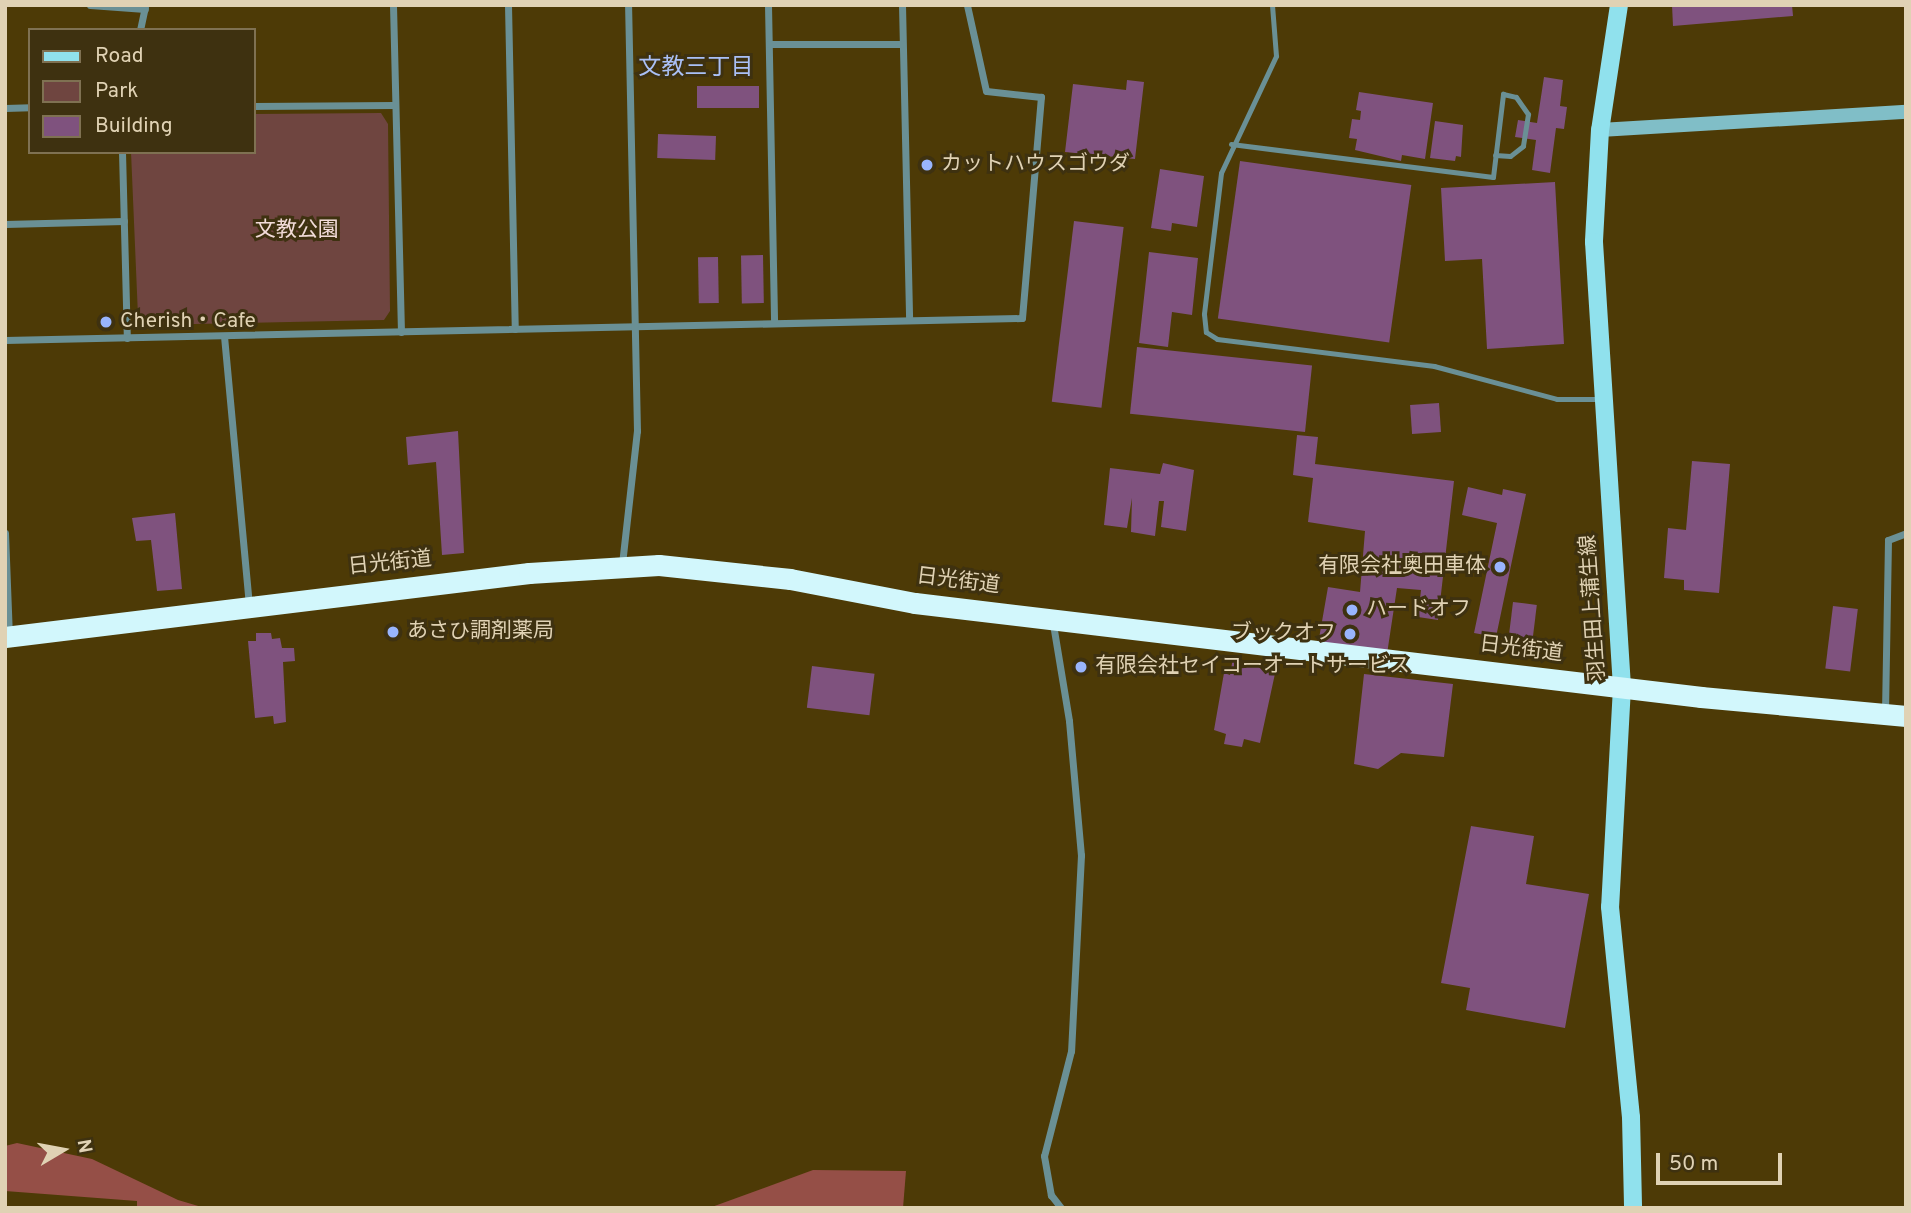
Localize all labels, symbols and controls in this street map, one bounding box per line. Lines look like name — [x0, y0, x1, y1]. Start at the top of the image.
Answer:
legend — [28, 28, 256, 154]
text: Road — [95, 43, 144, 70]
district label: 文教三丁目 — [639, 55, 753, 83]
text: Park — [95, 78, 138, 105]
text: Building — [95, 113, 173, 140]
place label: カットハウスゴウダ — [941, 152, 1130, 178]
marker: カットハウスゴウダ — [919, 157, 935, 173]
park label: 文教公園 — [255, 218, 339, 244]
place label: Cherish・Cafe — [120, 309, 256, 335]
marker: Cherish・Cafe — [98, 314, 114, 330]
street label: 羽生田上蒲生線 — [1576, 534, 1612, 682]
street label: 日光街道 — [347, 547, 433, 581]
place label: 有限会社奥田車体 — [1318, 554, 1486, 580]
marker: 有限会社奥田車体 — [1492, 559, 1508, 575]
street label: 日光街道 — [915, 564, 1001, 600]
place label: ハードオフ — [1366, 597, 1471, 623]
marker: ハードオフ — [1344, 602, 1360, 618]
place label: あさひ調剤薬局 — [407, 619, 554, 645]
place label: ブックオフ — [1231, 621, 1336, 647]
marker: あさひ調剤薬局 — [385, 624, 401, 640]
marker: ブックオフ — [1342, 626, 1358, 642]
street label: 日光街道 — [1478, 632, 1564, 668]
place label: 有限会社セイコーオートサービス — [1095, 654, 1410, 680]
marker: 有限会社セイコーオートサービス — [1073, 659, 1089, 675]
north arrow — [28, 1115, 98, 1185]
text: N — [71, 1138, 97, 1155]
scale bar — [1659, 1140, 1785, 1184]
text: 50 m — [1669, 1151, 1718, 1178]

